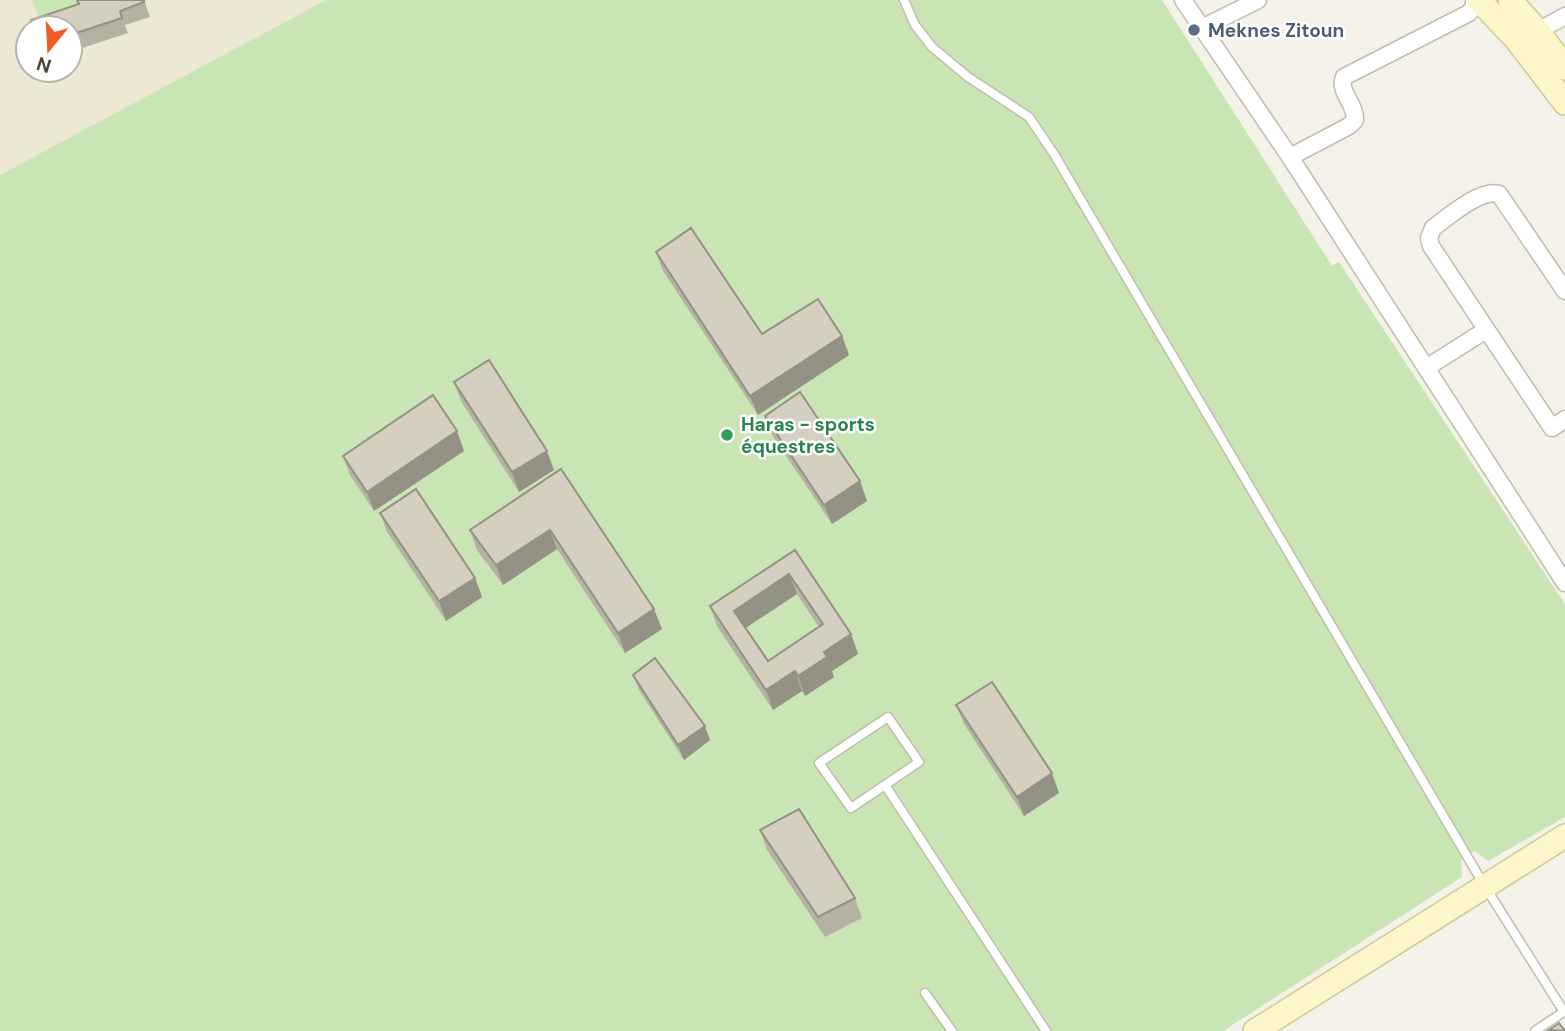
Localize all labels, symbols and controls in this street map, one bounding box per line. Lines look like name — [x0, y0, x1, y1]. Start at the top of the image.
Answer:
north arrow — [14, 14, 84, 84]
place label: Meknes Zitoun — [1208, 18, 1344, 43]
marker: Meknes Zitoun — [1186, 22, 1202, 38]
text: N — [33, 51, 54, 79]
place label: Haras - sports équestres — [741, 412, 875, 459]
marker: Haras - sports équestres — [719, 427, 735, 443]

